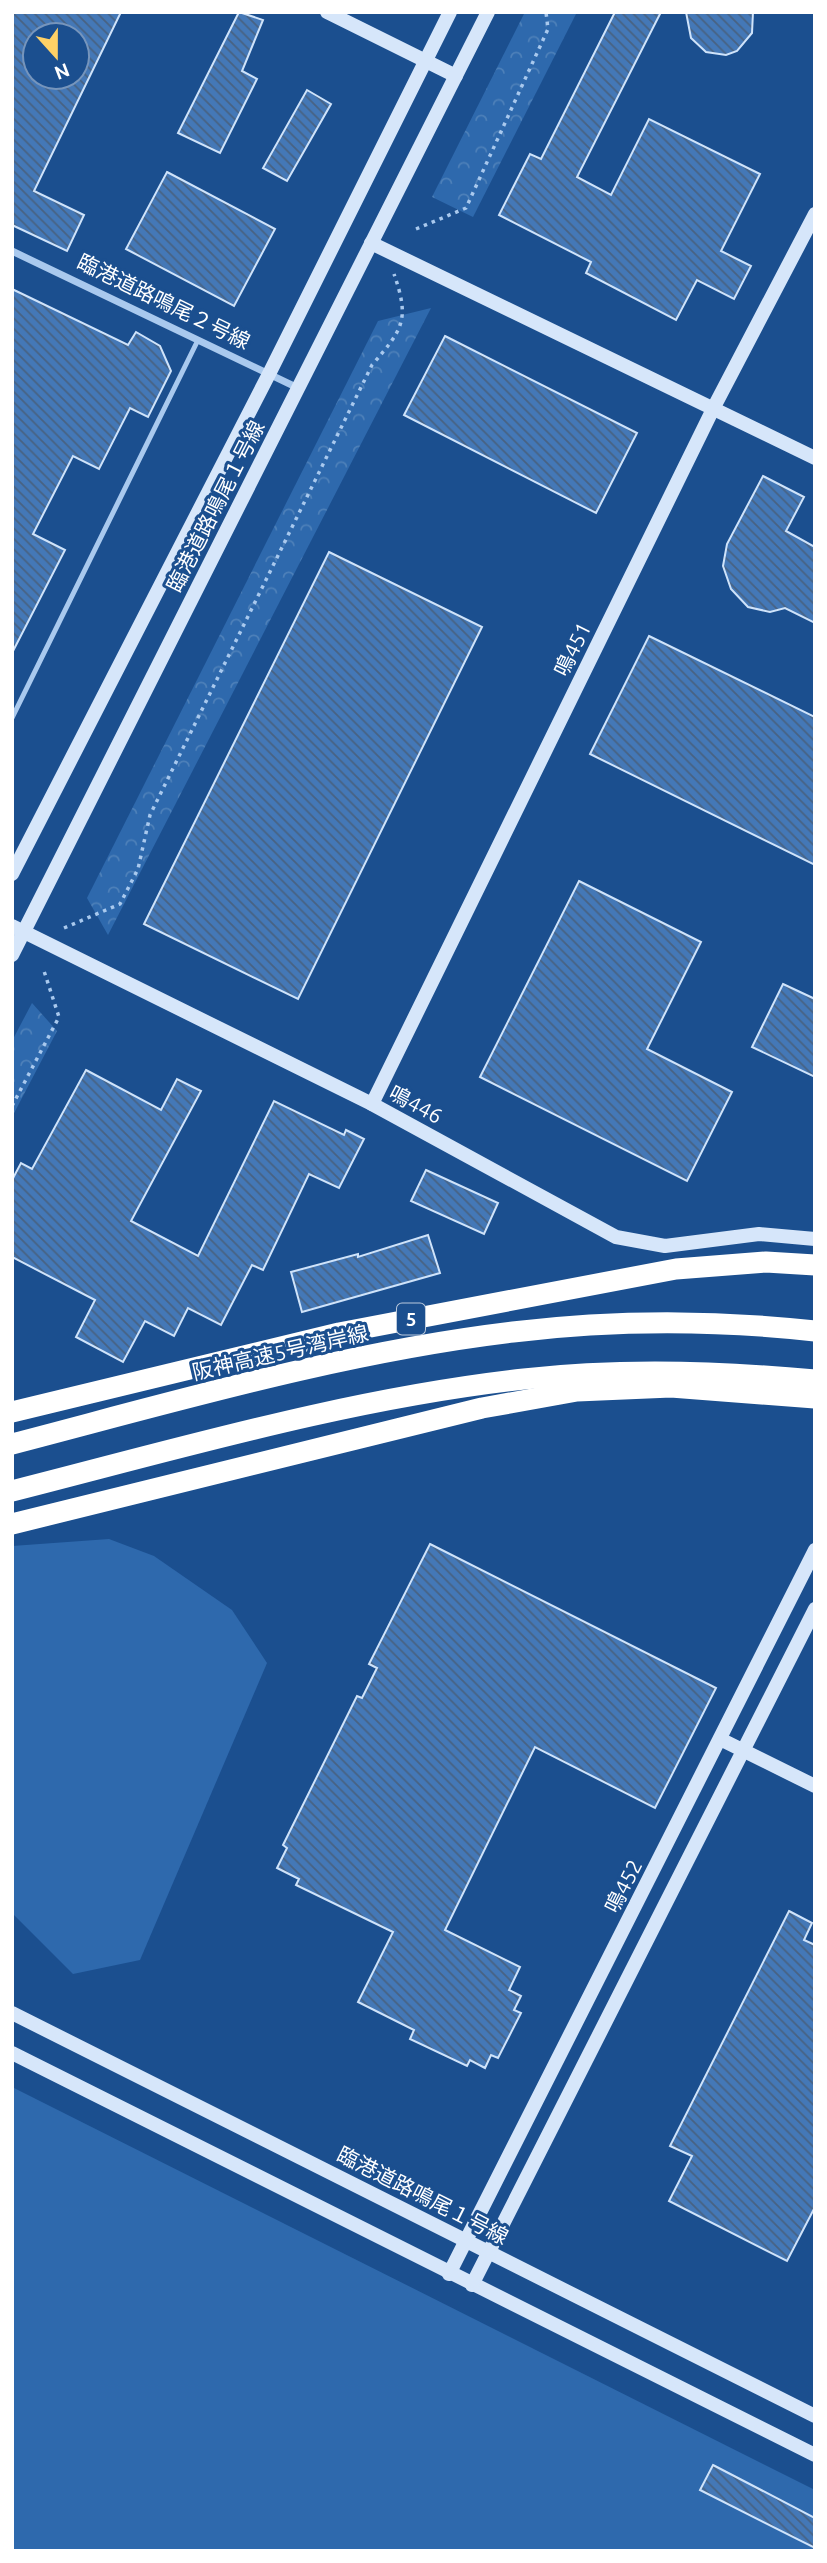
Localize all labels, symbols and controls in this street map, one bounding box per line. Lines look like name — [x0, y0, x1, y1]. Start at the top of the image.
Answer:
north arrow — [21, 21, 91, 91]
text: N — [52, 59, 73, 85]
street label: 臨港道路鳴尾２号線 — [74, 249, 254, 353]
street label: 臨港道路鳴尾１号線 — [161, 416, 269, 596]
street label: 鳴451 — [549, 618, 595, 680]
street label: 鳴446 — [385, 1080, 447, 1128]
road number: 5 — [397, 1303, 425, 1334]
street label: 阪神高速5号湾岸線 — [190, 1320, 370, 1384]
street label: 鳴452 — [599, 1855, 647, 1917]
street label: 臨港道路鳴尾１号線 — [333, 2141, 513, 2249]

